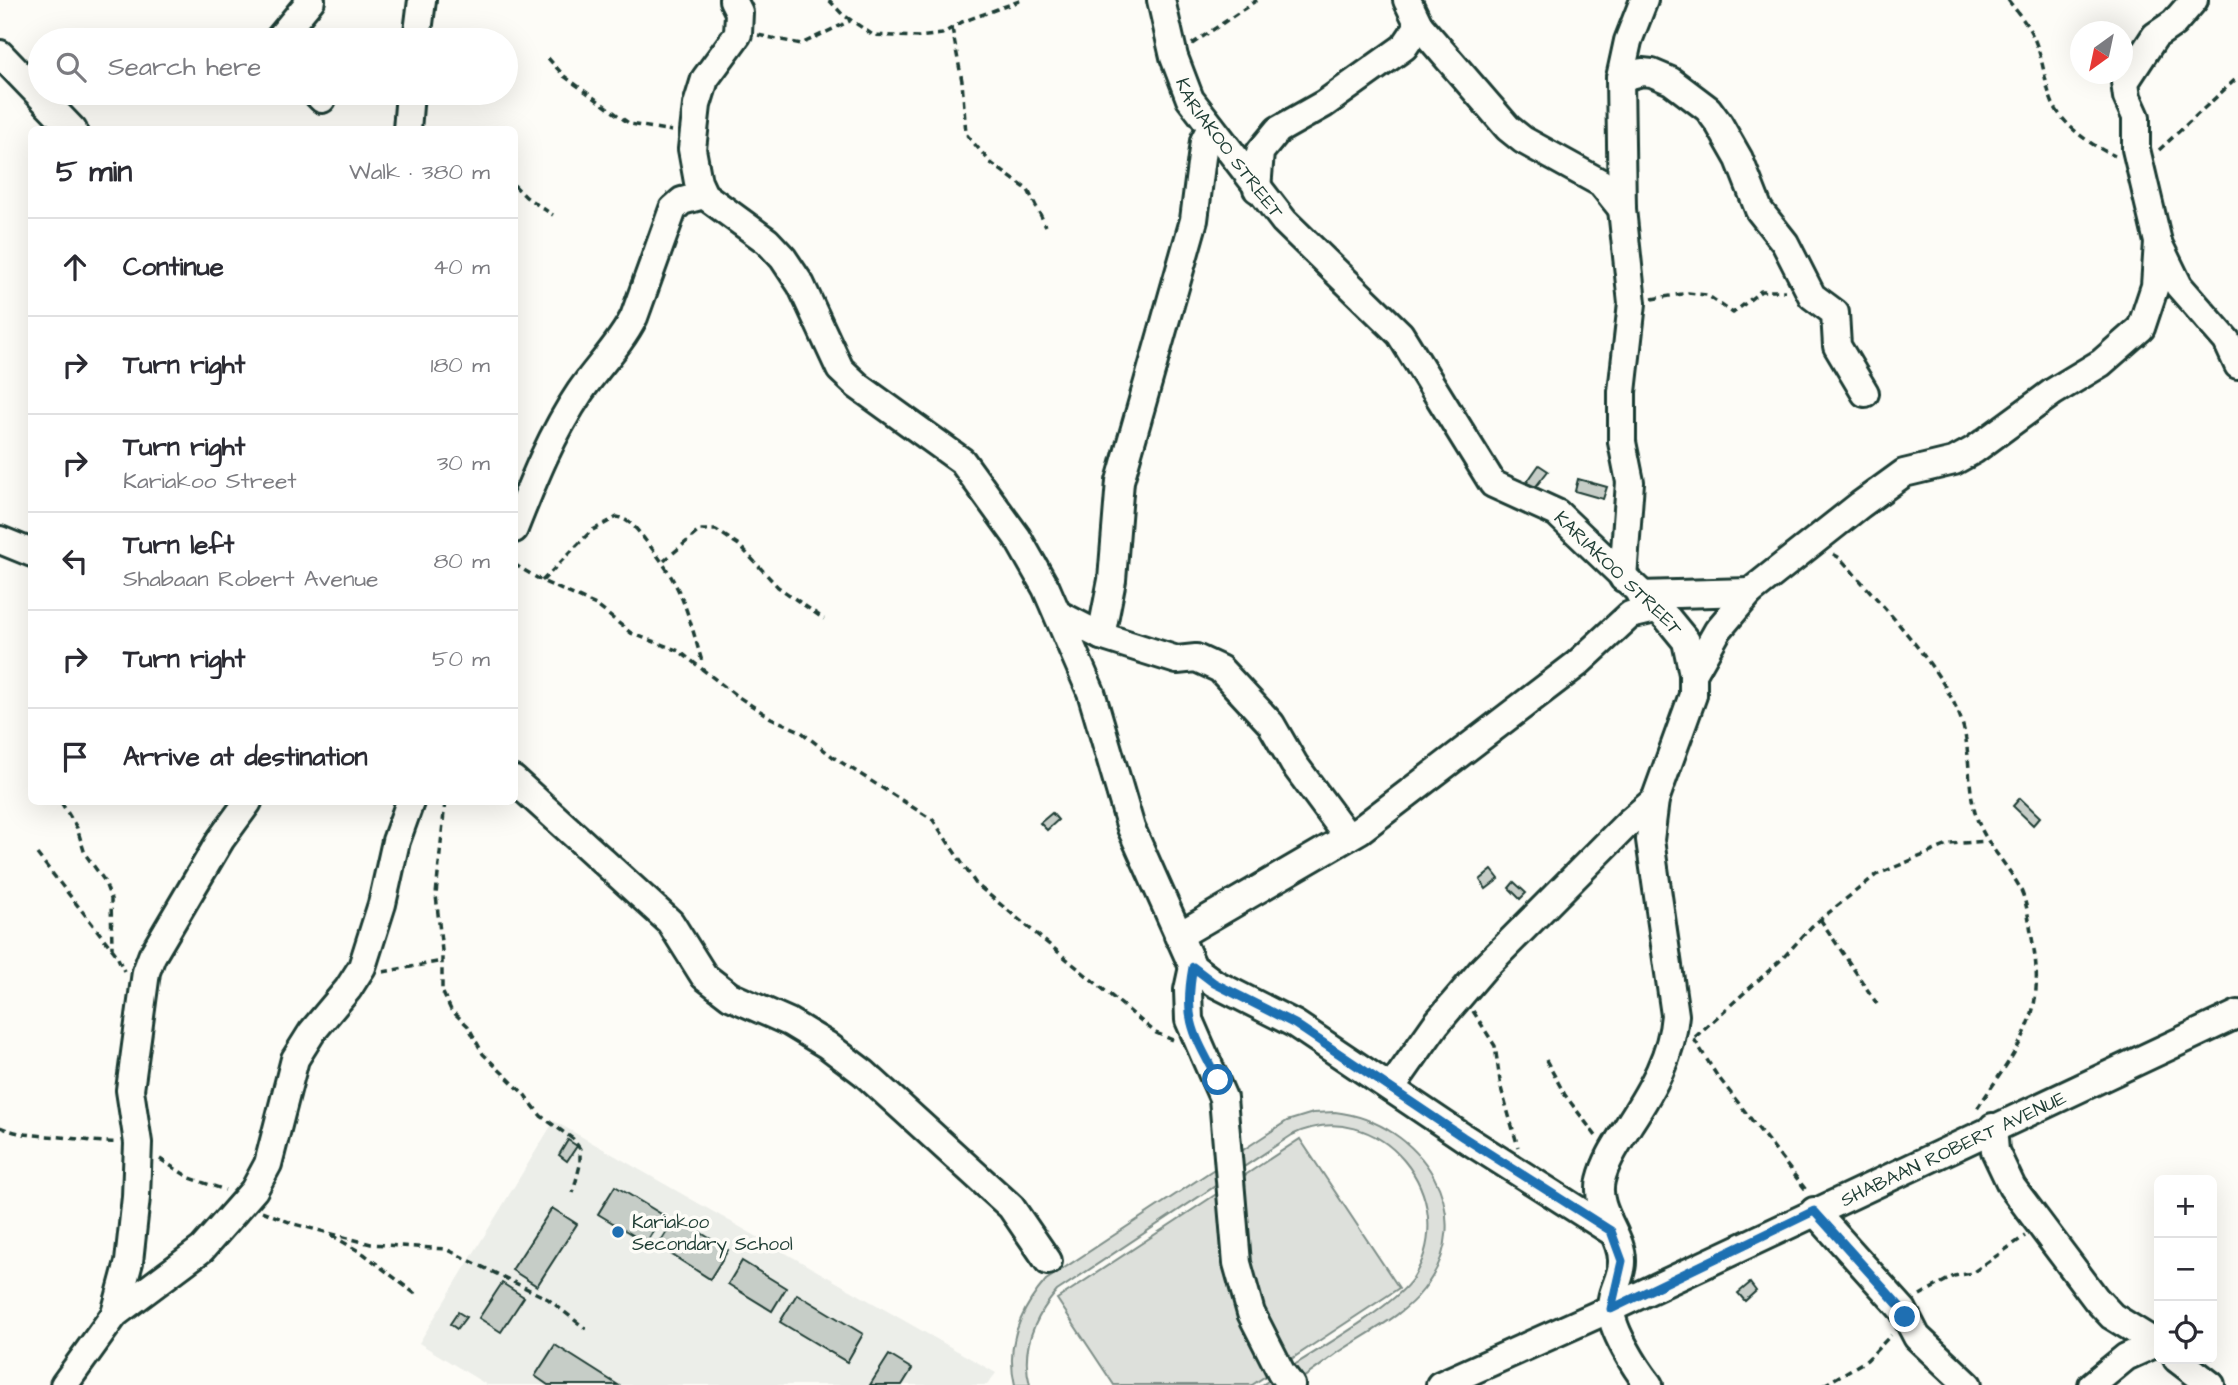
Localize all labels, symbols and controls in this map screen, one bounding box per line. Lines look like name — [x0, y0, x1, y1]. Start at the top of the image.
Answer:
north arrow — [2070, 21, 2133, 84]
search box — [28, 28, 518, 105]
icon: search — [52, 48, 90, 86]
text: Search here — [108, 49, 261, 85]
street label: KARIAKOO STREET — [1168, 74, 1289, 225]
text: 5 min — [56, 151, 132, 193]
text: Walk · 380 m — [349, 156, 490, 188]
icon: ahead — [56, 248, 94, 286]
text: Continue — [123, 249, 224, 285]
text: 40 m — [433, 251, 490, 283]
icon: right — [56, 346, 94, 384]
text: Turn right — [123, 347, 245, 383]
text: 180 m — [431, 349, 490, 381]
text: Turn right — [123, 429, 245, 465]
icon: right — [56, 444, 94, 482]
text: 30 m — [437, 447, 490, 479]
text: Kariakoo Street — [123, 465, 297, 497]
street label: KARIAKOO STREET — [1548, 505, 1688, 642]
text: Turn left — [123, 527, 234, 563]
icon: left — [56, 542, 94, 580]
text: 80 m — [433, 545, 490, 577]
text: Shabaan Robert Avenue — [123, 563, 379, 595]
icon: right — [56, 640, 94, 678]
text: Turn right — [123, 641, 245, 677]
text: 50 m — [432, 643, 490, 675]
icon: arrive — [56, 738, 94, 776]
text: Arrive at destination — [123, 739, 368, 775]
route start — [1202, 1064, 1233, 1095]
street label: SHABAAN ROBERT AVENUE — [1836, 1085, 2071, 1214]
map controls — [2154, 1175, 2217, 1364]
button: + — [2154, 1175, 2217, 1238]
place label: Kariakoo Secondary School — [632, 1209, 793, 1259]
marker: Kariakoo Secondary School — [610, 1224, 626, 1240]
button: − — [2154, 1238, 2217, 1301]
route end — [1889, 1301, 1920, 1332]
button: locate — [2154, 1301, 2217, 1364]

